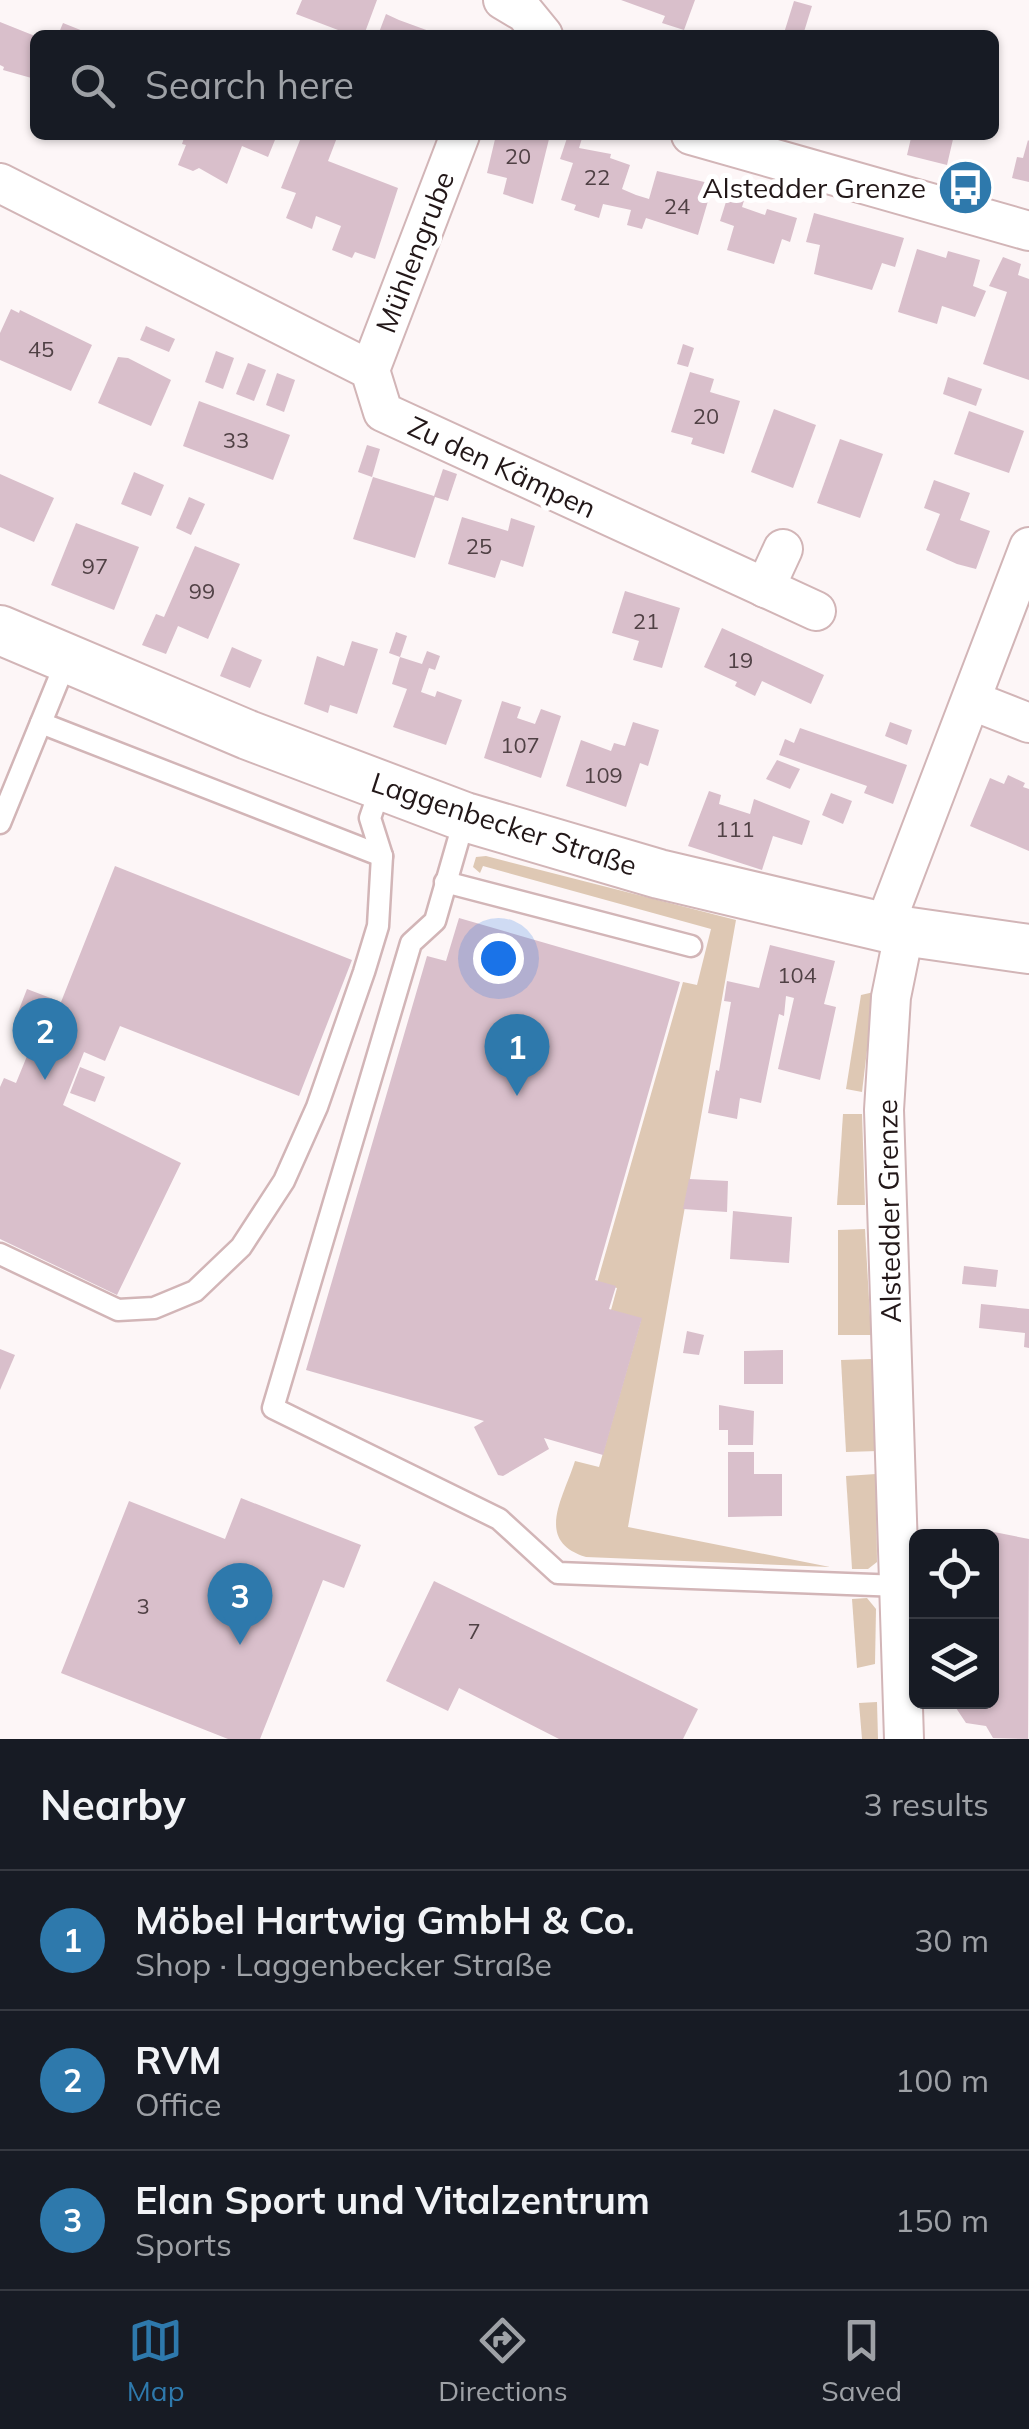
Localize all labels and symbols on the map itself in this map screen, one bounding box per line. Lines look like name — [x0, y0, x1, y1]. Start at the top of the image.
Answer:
house number: 20 — [505, 142, 531, 170]
bus stop icon: Alstedder Grenze — [935, 158, 995, 218]
house number: 22 — [584, 163, 610, 191]
street label: Mühlengrube — [368, 166, 461, 338]
place label: Alstedder Grenze — [702, 170, 926, 205]
house number: 24 — [664, 192, 690, 220]
house number: 45 — [28, 335, 54, 363]
house number: 20 — [693, 402, 719, 430]
street label: Zu den Kämpen — [403, 408, 602, 525]
house number: 33 — [223, 426, 249, 454]
house number: 25 — [466, 532, 492, 560]
house number: 97 — [82, 552, 108, 580]
house number: 99 — [189, 577, 215, 605]
house number: 21 — [633, 607, 659, 635]
house number: 19 — [727, 646, 753, 674]
house number: 107 — [500, 731, 540, 759]
house number: 109 — [583, 761, 623, 789]
street label: Laggenbecker Straße — [367, 764, 641, 883]
house number: 111 — [715, 815, 755, 843]
your location — [473, 933, 524, 984]
house number: 104 — [777, 961, 817, 989]
pin: 2 — [12, 998, 78, 1080]
pin: 1 — [484, 1014, 550, 1096]
street label: Alstedder Grenze — [869, 1099, 908, 1323]
pin: 3 — [208, 1562, 272, 1645]
house number: 3 — [136, 1592, 150, 1620]
house number: 7 — [467, 1617, 481, 1645]

